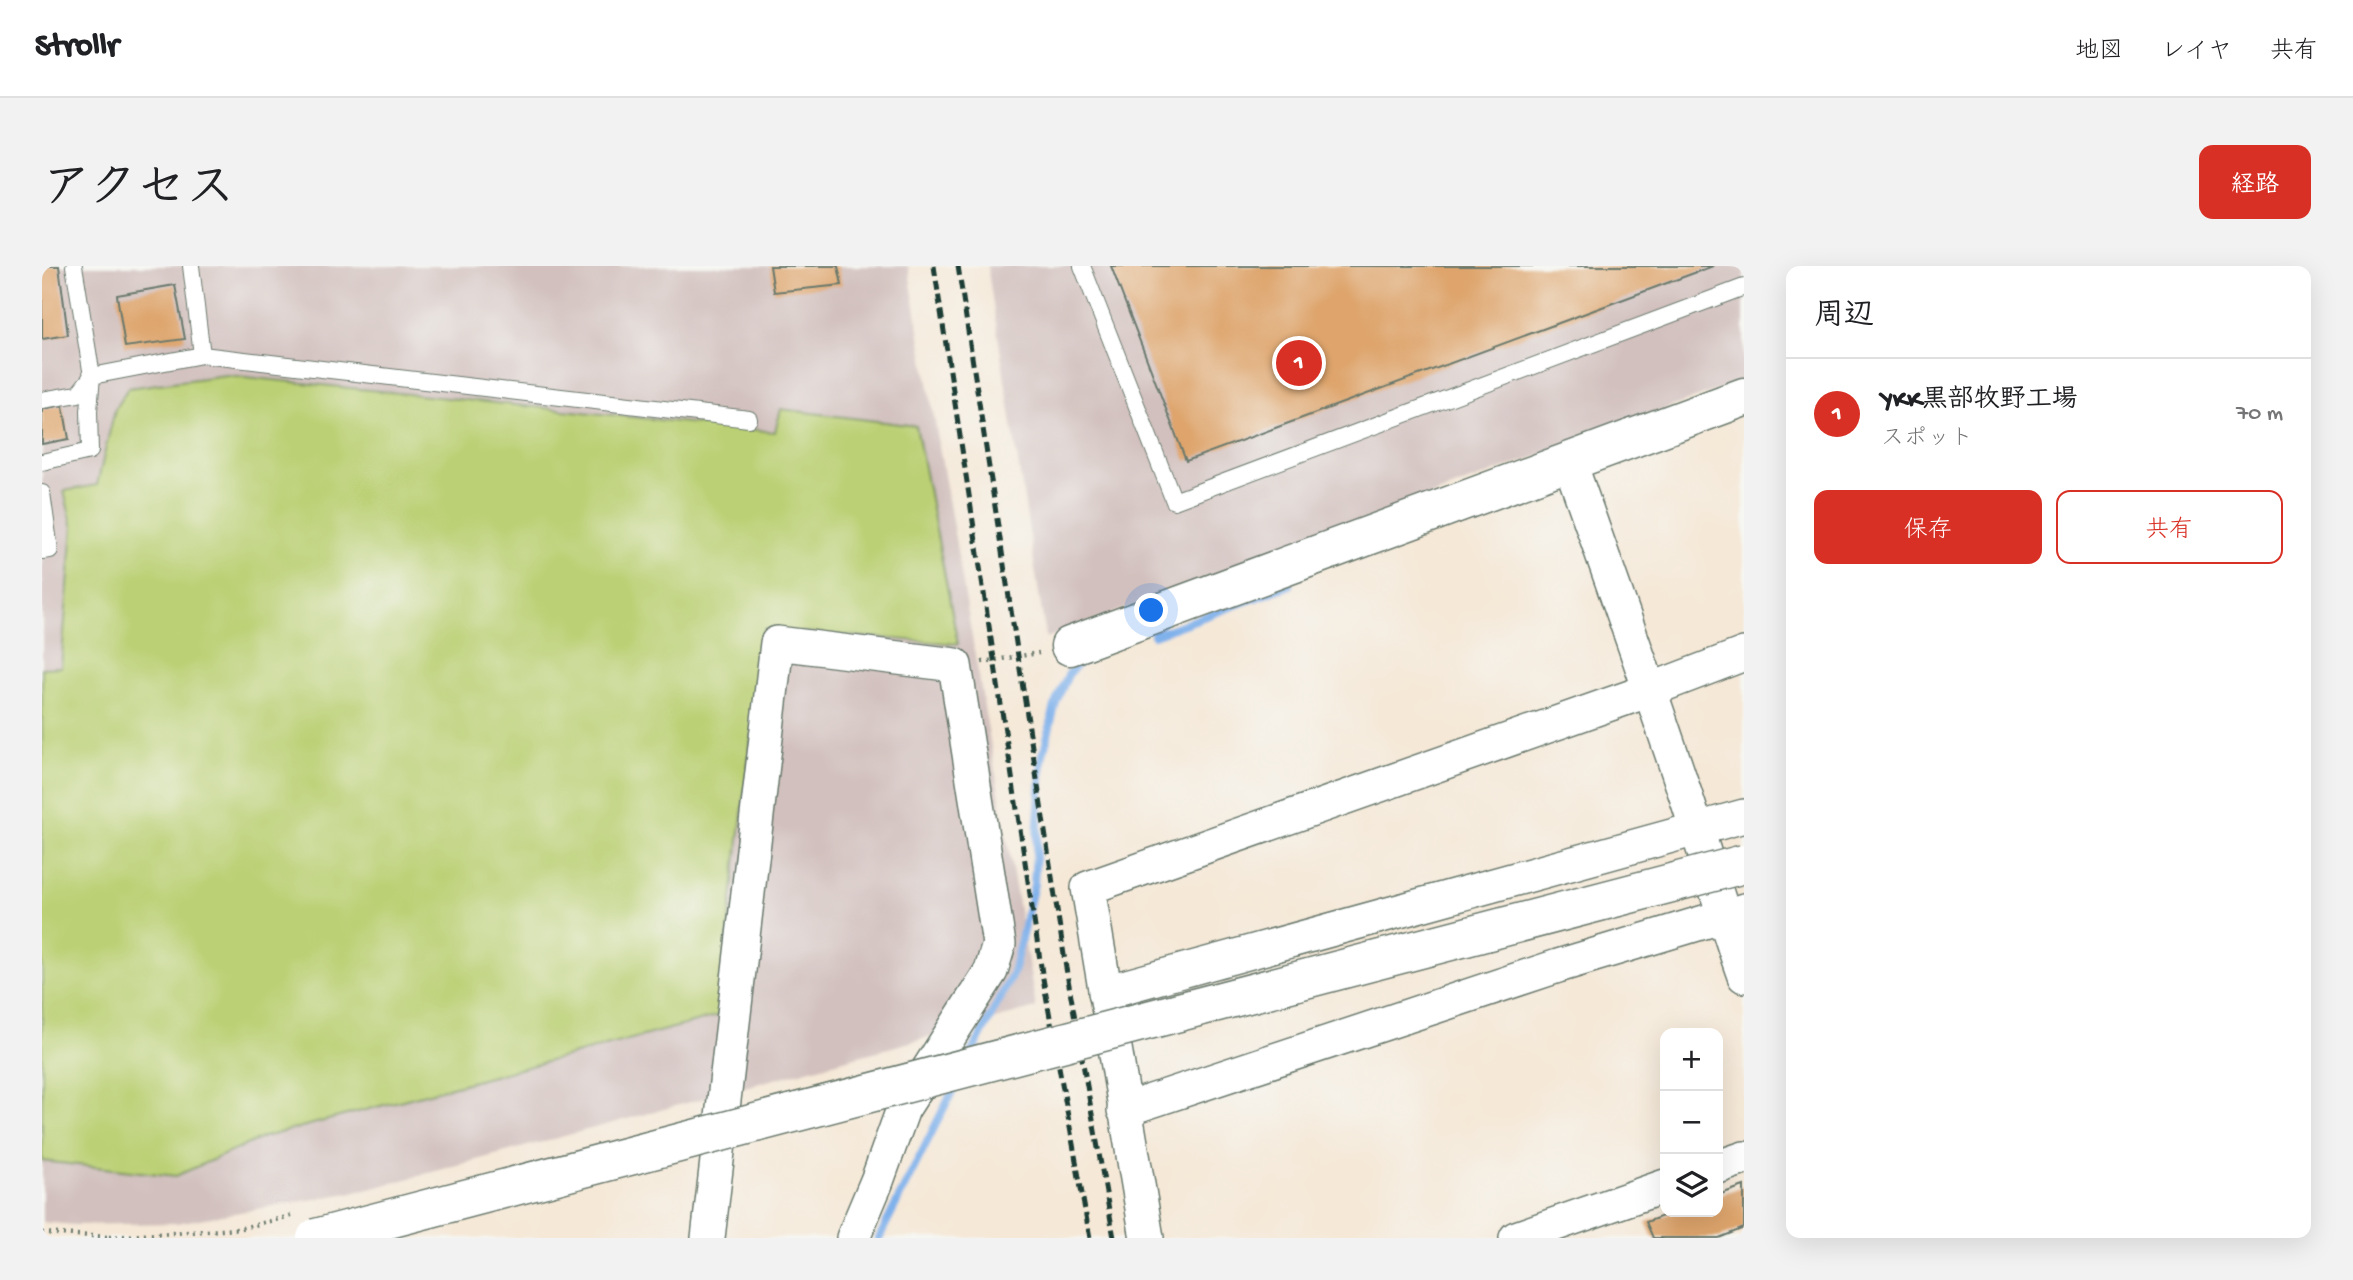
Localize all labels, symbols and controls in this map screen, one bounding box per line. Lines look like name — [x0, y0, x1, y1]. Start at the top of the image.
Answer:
text: Strollr — [35, 29, 119, 67]
text: 地図 — [2075, 38, 2123, 67]
text: レイヤ — [2161, 38, 2232, 67]
text: 共有 — [2270, 38, 2318, 67]
button: 経路 — [2199, 145, 2311, 219]
text: アクセス — [42, 163, 235, 221]
text: 周辺 — [1814, 300, 1874, 335]
pin: 1 — [1276, 337, 1322, 389]
text: YKK黒部牧野工場 — [1881, 386, 2078, 417]
text: 1 — [1832, 401, 1842, 428]
text: 70 m — [2236, 401, 2283, 428]
text: スポット — [1881, 426, 1973, 453]
button: 保存 — [1814, 490, 2042, 564]
button: 共有 — [2056, 490, 2283, 564]
your location — [1134, 593, 1168, 627]
map controls — [1660, 1028, 1723, 1217]
button: + — [1660, 1028, 1723, 1091]
button: − — [1660, 1091, 1723, 1154]
button: layers — [1660, 1154, 1723, 1217]

